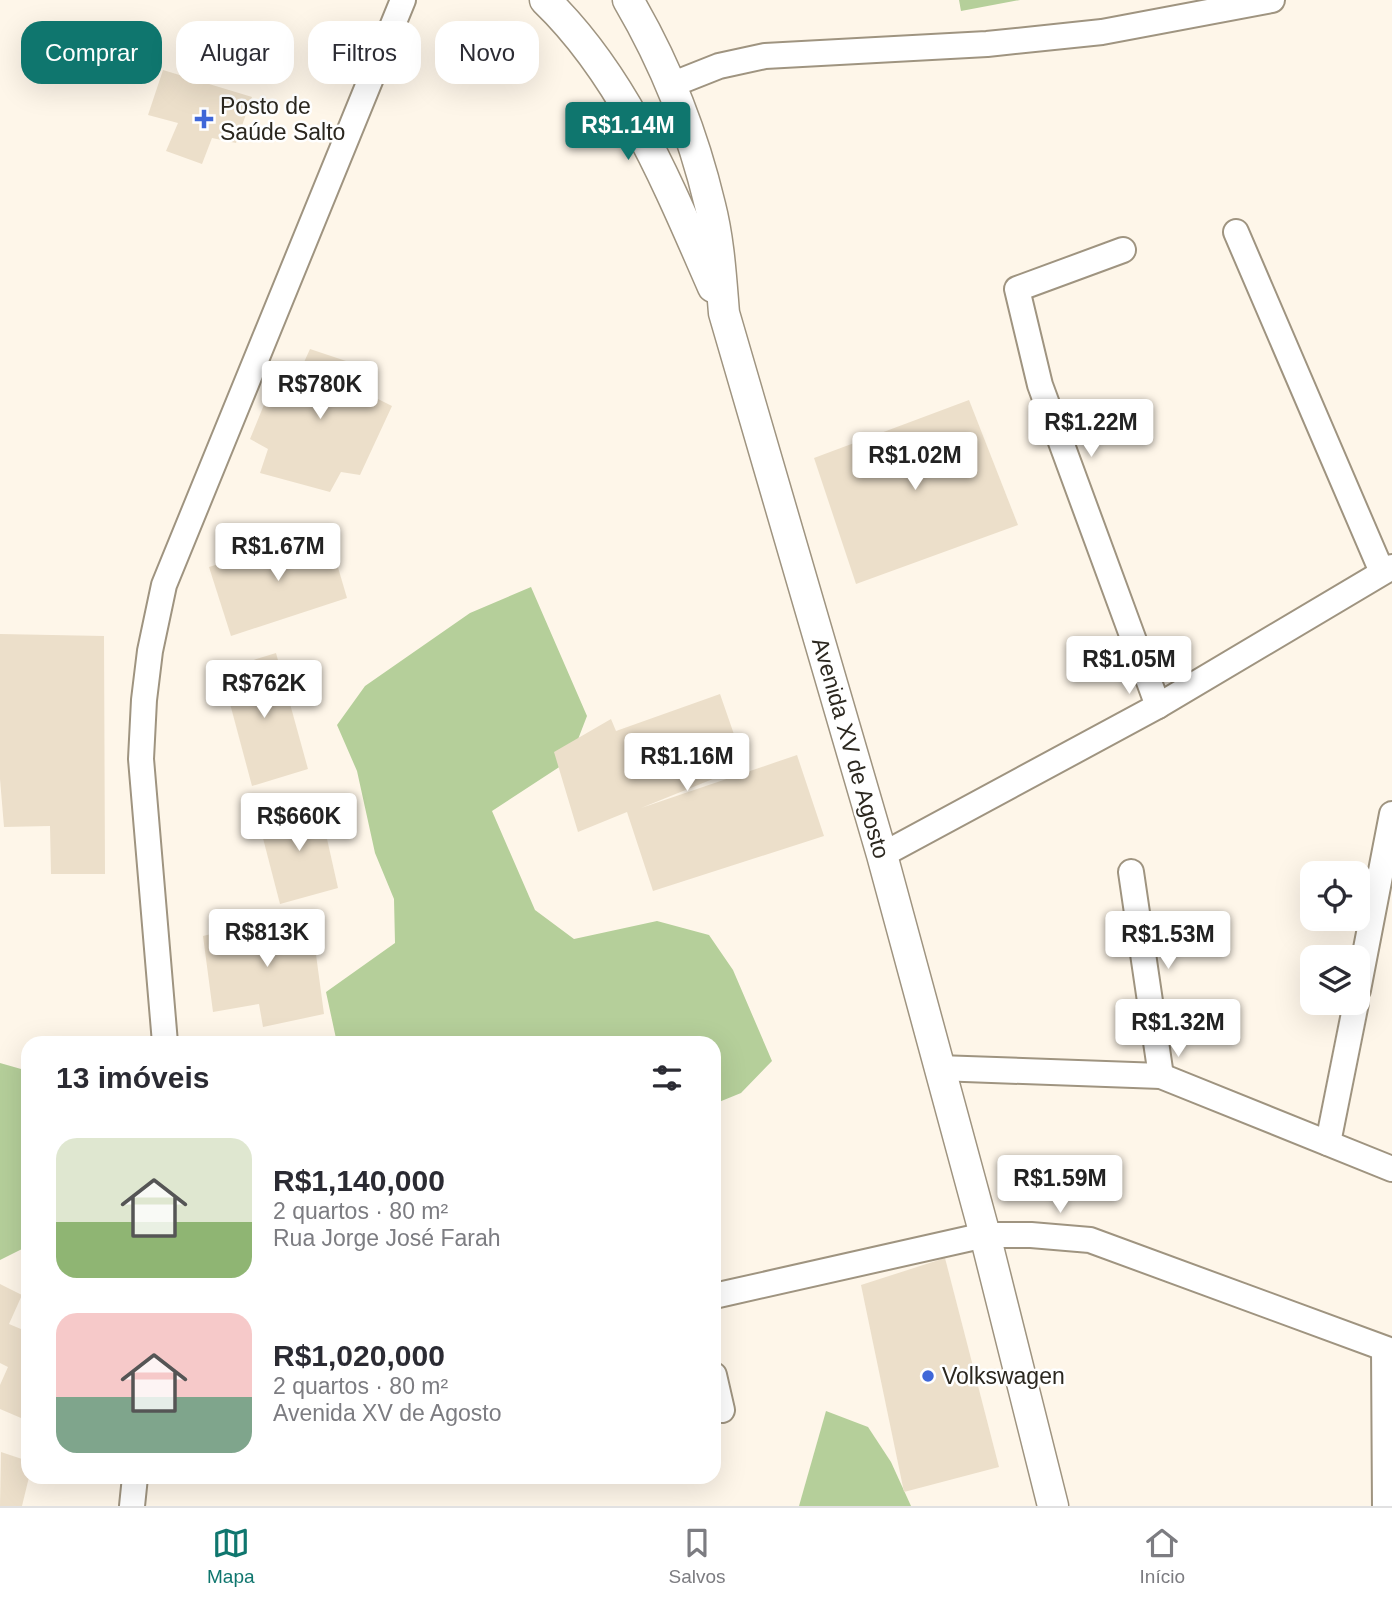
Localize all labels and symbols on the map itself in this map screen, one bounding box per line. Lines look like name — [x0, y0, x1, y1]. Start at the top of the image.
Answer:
place label: Posto de Saúde Salto — [220, 93, 345, 145]
pin: R$1.14M — [563, 102, 693, 162]
marker: Posto de Saúde Salto — [194, 109, 214, 129]
pin: R$780K — [263, 362, 377, 421]
pin: R$1.22M — [1026, 400, 1156, 459]
pin: R$1.02M — [850, 433, 980, 492]
pin: R$1.67M — [213, 524, 343, 583]
street label: Avenida XV de Agosto — [807, 635, 895, 861]
pin: R$1.05M — [1064, 636, 1194, 696]
pin: R$762K — [207, 660, 321, 720]
pin: R$1.16M — [622, 734, 752, 793]
pin: R$660K — [242, 794, 356, 853]
pin: R$813K — [210, 909, 324, 969]
pin: R$1.53M — [1103, 912, 1233, 971]
pin: R$1.32M — [1113, 1000, 1243, 1059]
pin: R$1.59M — [995, 1156, 1125, 1215]
place label: Volkswagen — [942, 1363, 1065, 1389]
marker: Volkswagen — [920, 1368, 936, 1384]

